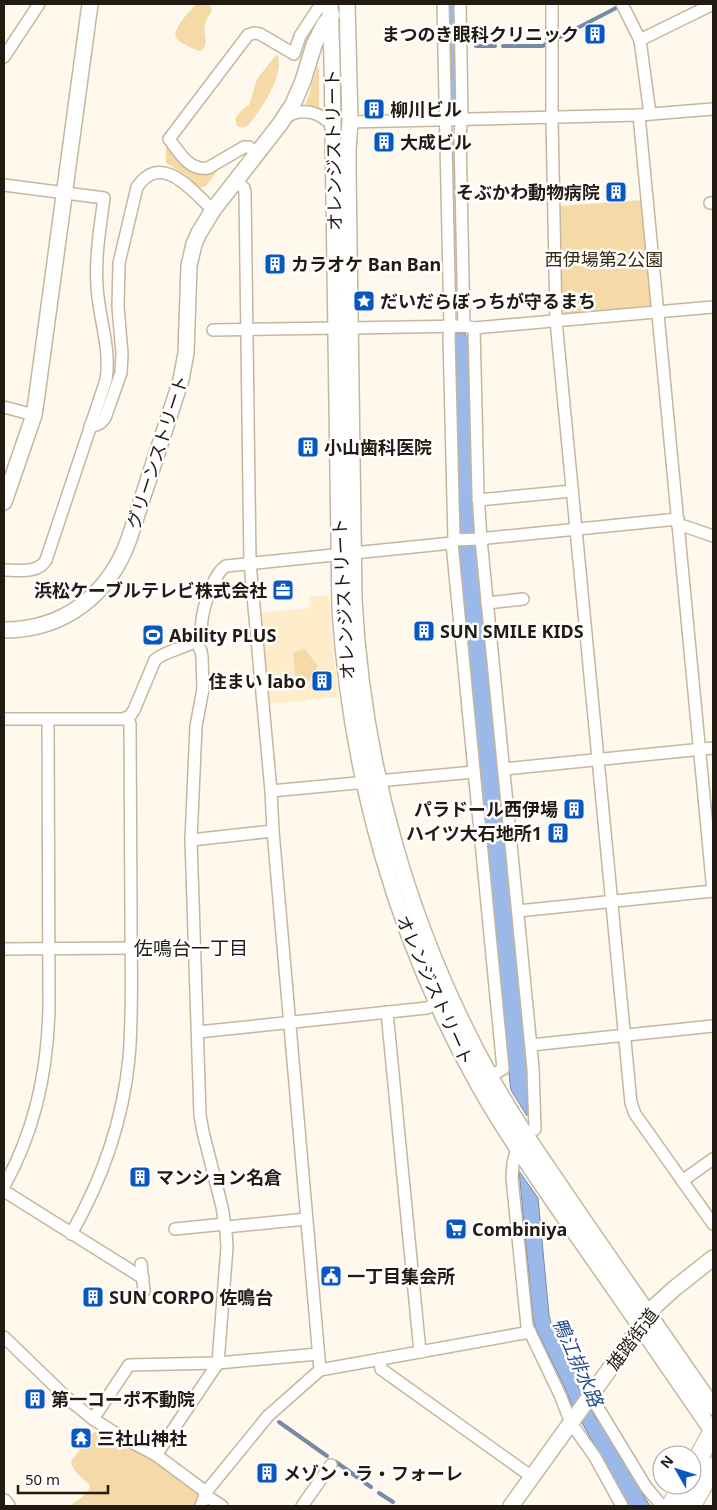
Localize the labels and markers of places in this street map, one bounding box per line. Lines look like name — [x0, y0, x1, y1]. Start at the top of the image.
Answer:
place label: まつのき眼科クリニック — [382, 22, 579, 46]
building icon: まつのき眼科クリニック — [583, 22, 607, 46]
building icon: 柳川ビル — [362, 97, 386, 121]
place label: 柳川ビル — [390, 97, 462, 121]
building icon: 大成ビル — [372, 130, 396, 154]
place label: 大成ビル — [400, 130, 472, 154]
place label: そぶかわ動物病院 — [456, 180, 600, 204]
building icon: そぶかわ動物病院 — [604, 180, 628, 204]
building icon: カラオケ Ban Ban — [263, 252, 287, 276]
place label: カラオケ Ban Ban — [291, 252, 441, 276]
place icon: だいだらぼっちが守るまち — [352, 289, 376, 313]
place label: だいだらぼっちが守るまち — [380, 289, 596, 313]
building icon: 小山歯科医院 — [296, 435, 320, 459]
place label: 小山歯科医院 — [324, 435, 432, 459]
place label: 浜松ケーブルテレビ株式会社 — [34, 578, 267, 602]
office icon: 浜松ケーブルテレビ株式会社 — [271, 578, 295, 602]
building icon: SUN SMILE KIDS — [412, 619, 436, 643]
place label: SUN SMILE KIDS — [440, 619, 584, 643]
sports icon: Ability PLUS — [141, 623, 165, 647]
place label: Ability PLUS — [169, 623, 276, 647]
place label: 住まい labo — [209, 669, 306, 693]
building icon: 住まい labo — [310, 669, 334, 693]
place label: パラドール西伊場 — [414, 797, 558, 821]
building icon: パラドール西伊場 — [562, 797, 586, 821]
place label: ハイツ大石地所1 — [406, 821, 542, 845]
building icon: ハイツ大石地所1 — [546, 821, 570, 845]
building icon: マンション名倉 — [128, 1165, 152, 1189]
place label: マンション名倉 — [156, 1165, 282, 1189]
supermarket icon: Combiniya — [444, 1217, 468, 1241]
place label: Combiniya — [472, 1217, 567, 1241]
public building icon: 一丁目集会所 — [319, 1264, 343, 1288]
place label: 一丁目集会所 — [347, 1264, 455, 1288]
building icon: SUN CORPO 佐鳴台 — [81, 1285, 105, 1309]
place label: SUN CORPO 佐鳴台 — [109, 1285, 273, 1309]
building icon: 第一コーポ不動院 — [23, 1387, 47, 1411]
place label: 第一コーポ不動院 — [51, 1387, 195, 1411]
temple icon: 三社山神社 — [69, 1426, 93, 1450]
place label: 三社山神社 — [97, 1426, 187, 1450]
building icon: メゾン・ラ・フォーレ — [255, 1461, 279, 1485]
place label: メゾン・ラ・フォーレ — [283, 1461, 463, 1485]

